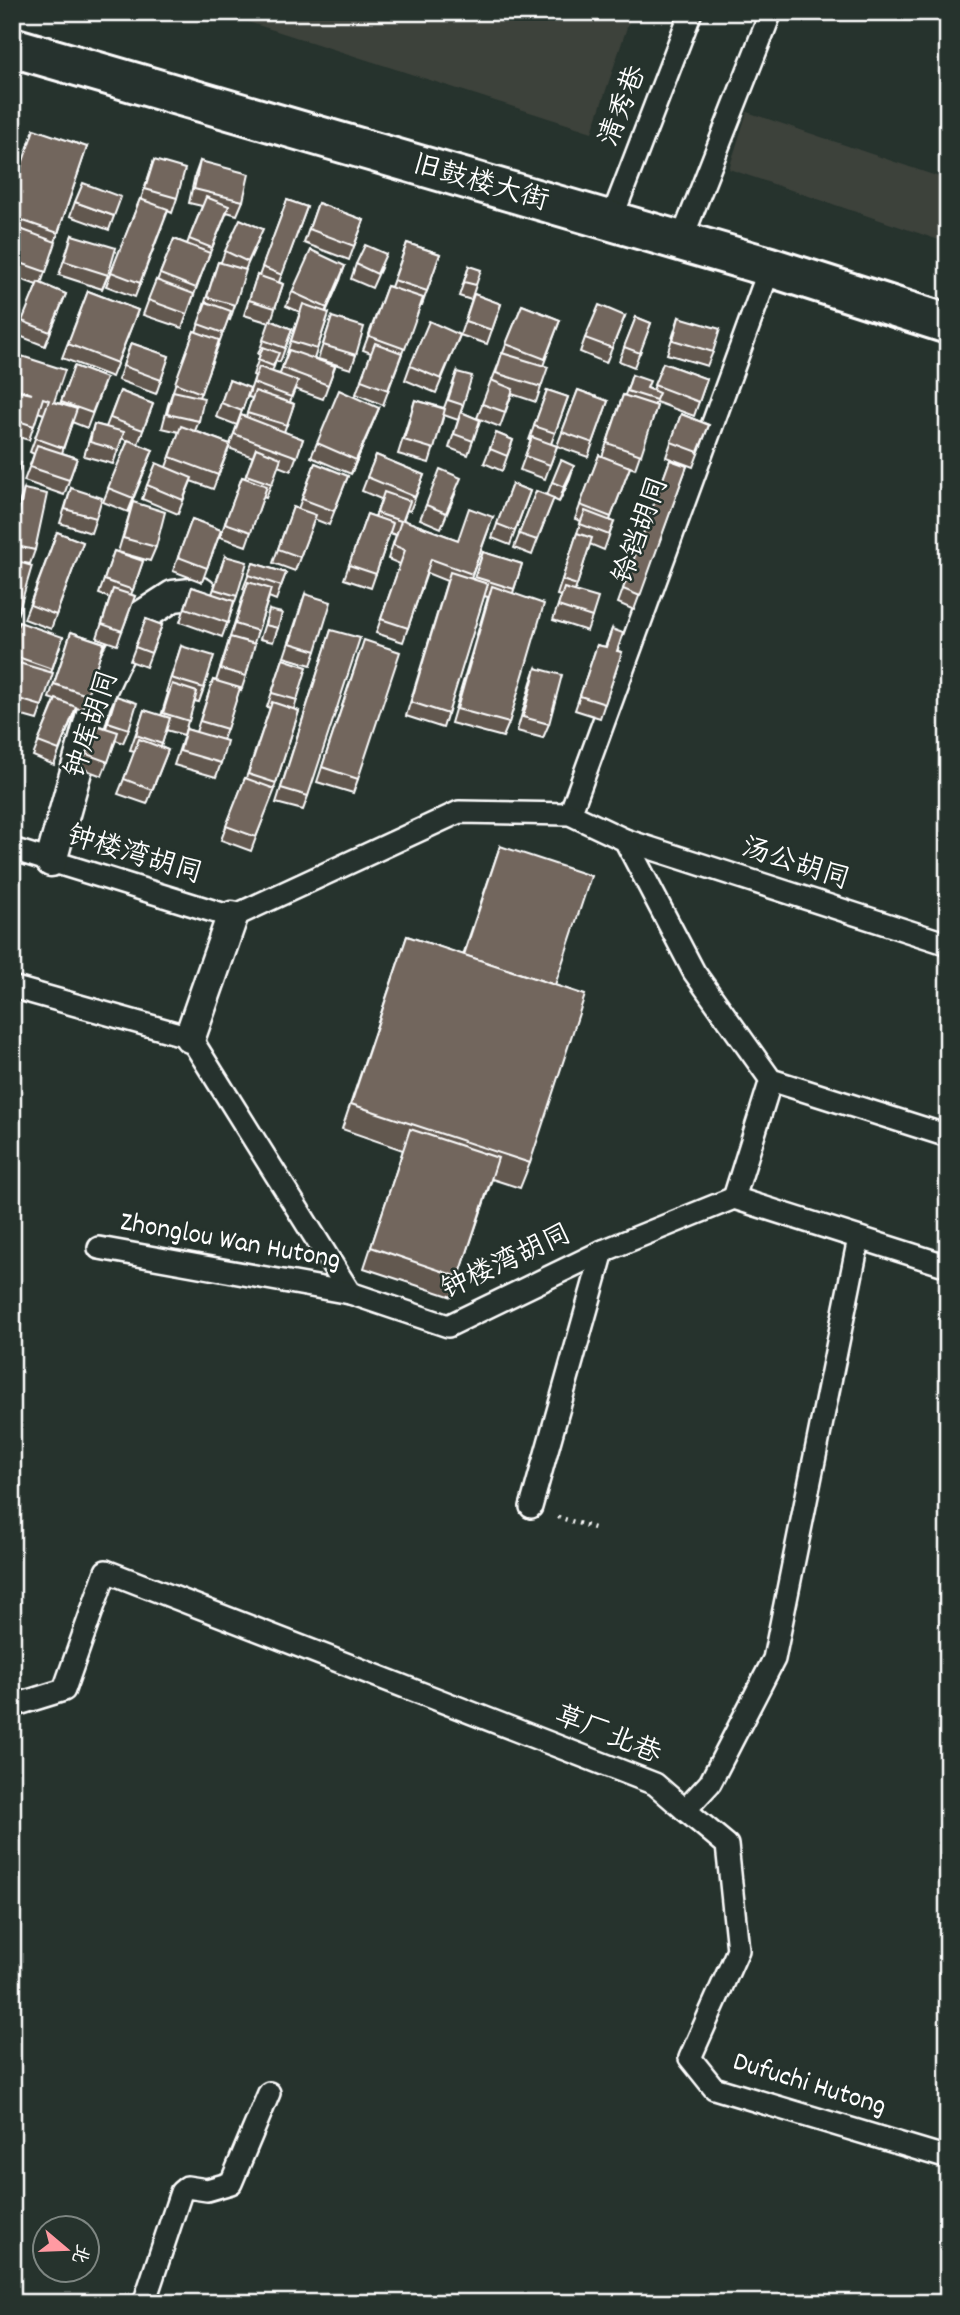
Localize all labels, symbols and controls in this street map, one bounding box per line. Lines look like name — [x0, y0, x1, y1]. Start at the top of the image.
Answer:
street label: 清秀巷 — [591, 60, 659, 153]
street label: 旧鼓楼大街 — [407, 146, 553, 224]
street label: 铃铛胡同 — [605, 472, 681, 590]
street label: 钟库胡同 — [57, 666, 131, 784]
street label: 钟楼湾胡同 — [61, 817, 207, 897]
street label: 汤公胡同 — [736, 830, 854, 902]
street label: Zhonglou Wan Hutong — [117, 1204, 343, 1282]
street label: 钟楼湾胡同 — [435, 1216, 579, 1312]
street label: 草厂北巷 — [548, 1697, 667, 1777]
street label: Dufuchi Hutong — [727, 2044, 891, 2128]
north arrow — [32, 2214, 102, 2284]
text: 北 — [63, 2240, 95, 2267]

